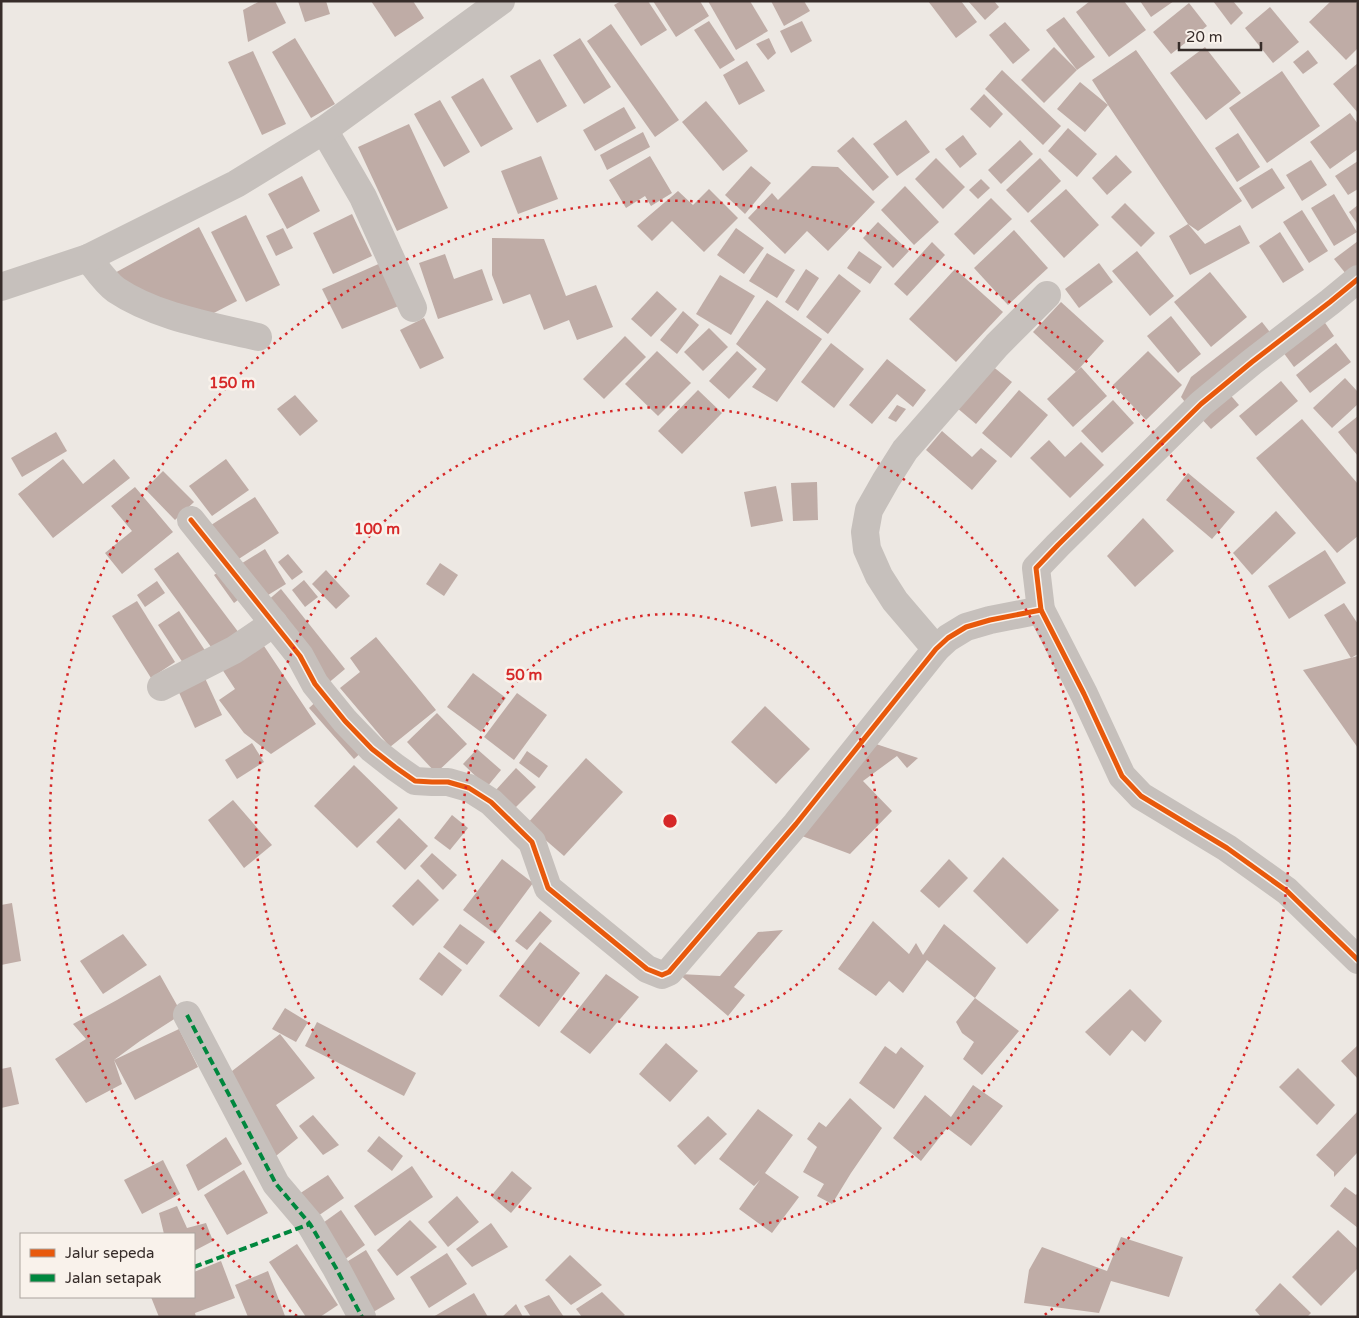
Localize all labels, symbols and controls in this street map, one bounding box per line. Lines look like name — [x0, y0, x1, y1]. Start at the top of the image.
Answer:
scale bar — [1179, 20, 1262, 52]
text: 20 m — [1186, 28, 1223, 46]
text: 150 m — [209, 374, 255, 392]
text: 100 m — [354, 520, 400, 538]
text: 50 m — [506, 666, 542, 684]
centre of rings — [661, 812, 679, 830]
legend — [20, 1233, 195, 1298]
text: Jalur sepeda — [65, 1244, 154, 1262]
text: Jalan setapak — [65, 1269, 162, 1287]

